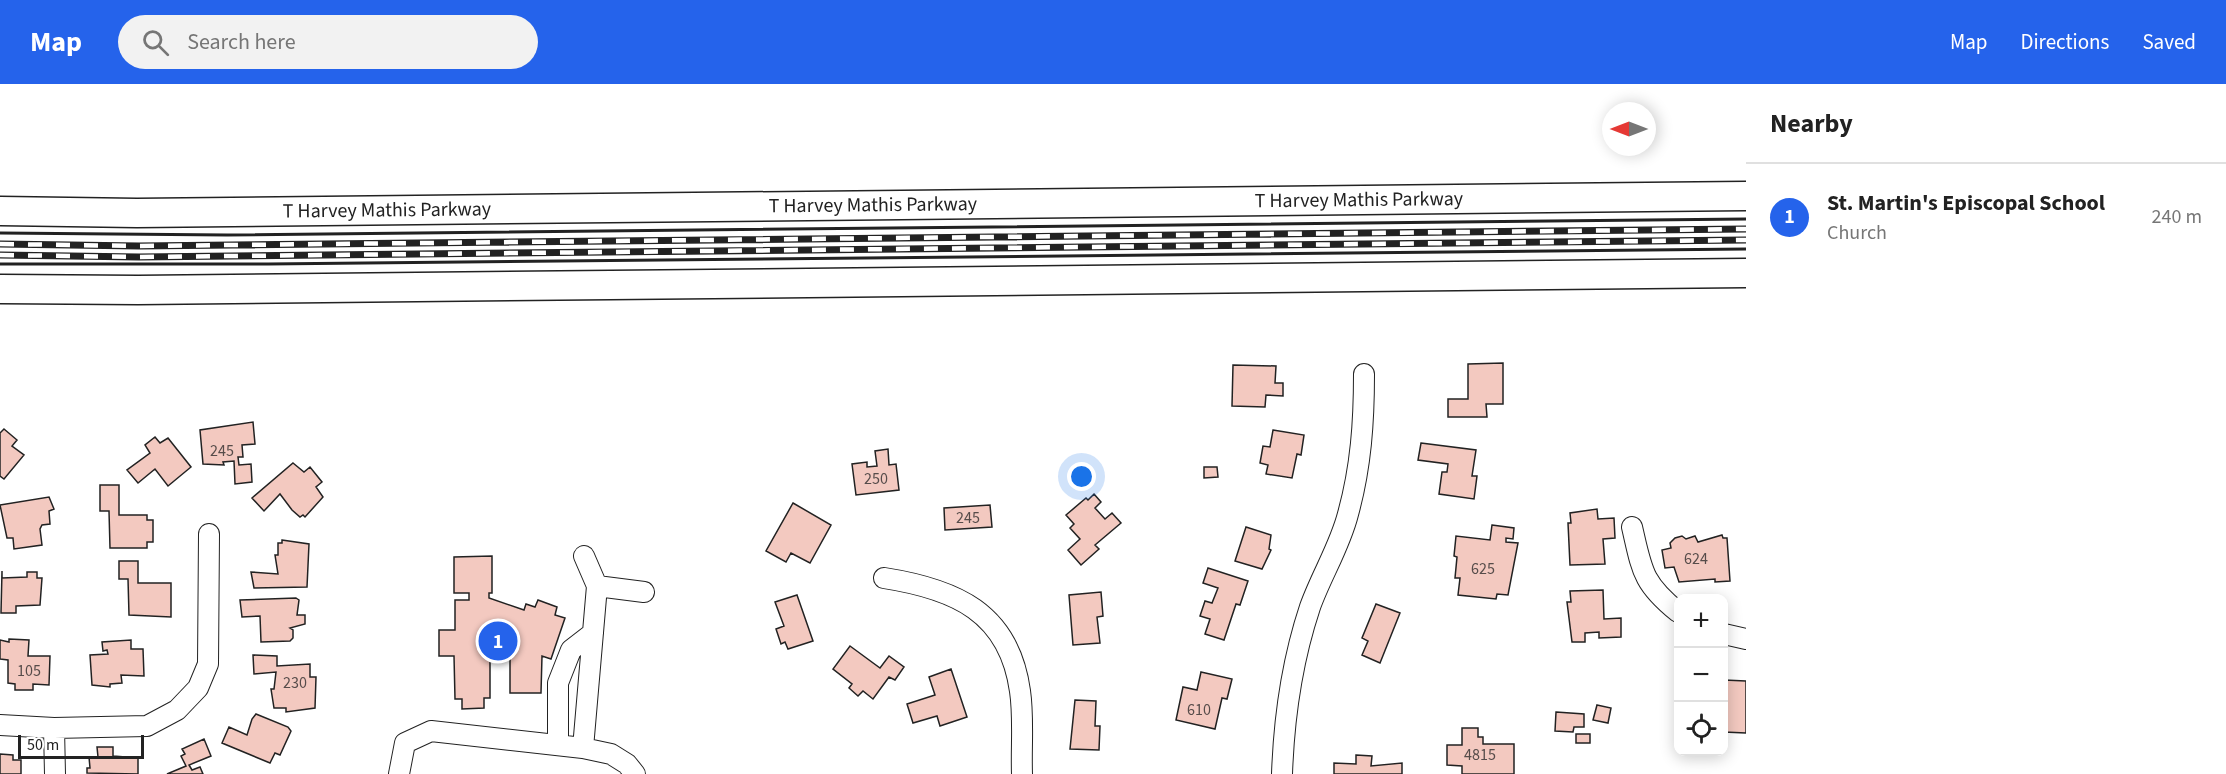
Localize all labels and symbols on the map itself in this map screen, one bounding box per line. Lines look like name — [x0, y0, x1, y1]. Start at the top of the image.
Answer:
north arrow — [1602, 102, 1656, 156]
street label: T Harvey Mathis Parkway — [1255, 185, 1464, 215]
street label: T Harvey Mathis Parkway — [769, 190, 978, 220]
street label: T Harvey Mathis Parkway — [283, 195, 492, 225]
house number: 245 — [210, 440, 234, 462]
your location — [1067, 462, 1096, 491]
house number: 250 — [864, 468, 888, 490]
house number: 245 — [956, 507, 980, 529]
house number: 624 — [1684, 548, 1708, 570]
house number: 625 — [1471, 558, 1495, 580]
pin: 1 — [478, 618, 518, 664]
house number: 105 — [17, 660, 41, 682]
house number: 230 — [283, 672, 307, 694]
house number: 610 — [1187, 699, 1211, 721]
scale bar — [18, 732, 144, 760]
house number: 4815 — [1464, 744, 1496, 766]

